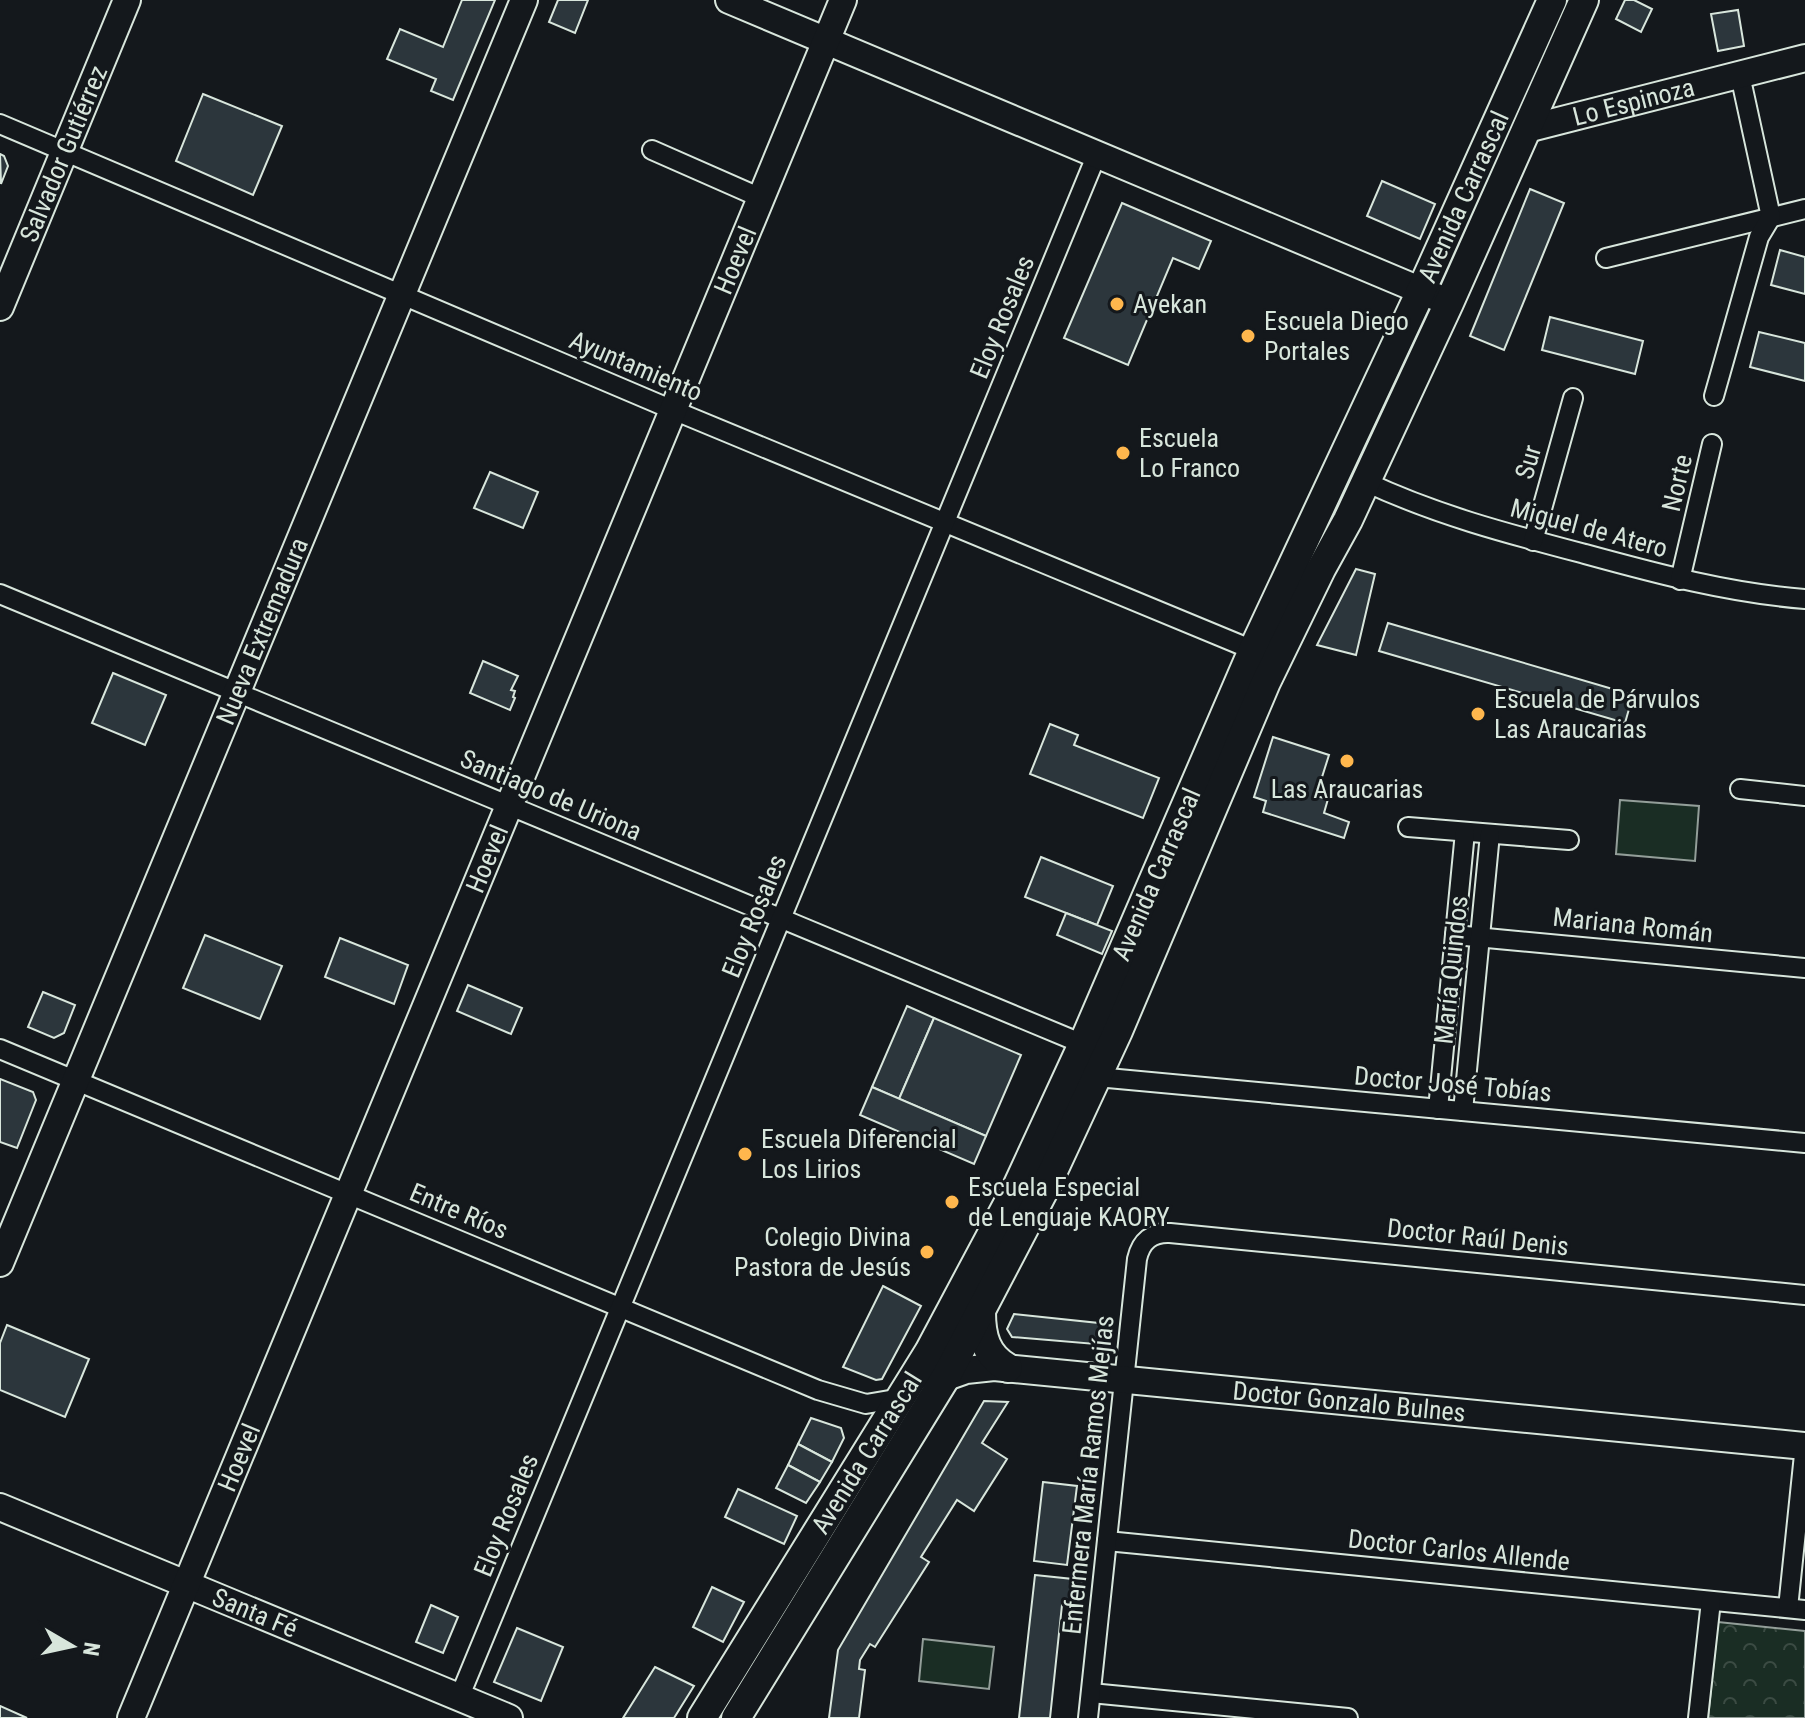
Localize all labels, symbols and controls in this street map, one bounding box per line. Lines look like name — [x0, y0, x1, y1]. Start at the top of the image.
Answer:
street label: Salvador Gutiérrez — [14, 61, 113, 246]
street label: Lo Espinoza — [1570, 72, 1698, 132]
street label: Avenida Carrascal — [1412, 106, 1515, 287]
street label: Hoevel — [708, 222, 762, 298]
street label: Eloy Rosales — [964, 251, 1040, 383]
place label: Ayekan — [1133, 289, 1207, 319]
marker: Ayekan — [1108, 295, 1126, 313]
place label: Escuela Diego Portales — [1264, 306, 1409, 366]
street label: Ayuntamiento — [565, 325, 707, 407]
marker: Escuela Diego Portales — [1239, 327, 1257, 345]
place label: Escuela Lo Franco — [1139, 423, 1240, 483]
street label: Sur — [1509, 441, 1547, 482]
marker: Escuela Lo Franco — [1114, 444, 1132, 462]
street label: Norte — [1656, 452, 1698, 514]
street label: Miguel de Atero — [1507, 493, 1671, 563]
street label: Nueva Extremadura — [210, 533, 314, 729]
place label: Escuela de Párvulos Las Araucarias — [1494, 684, 1700, 744]
marker: Escuela de Párvulos Las Araucarias — [1469, 705, 1487, 723]
street label: Santiago de Uriona — [456, 743, 646, 847]
marker: Las Araucarias — [1338, 752, 1356, 770]
place label: Las Araucarias — [1271, 774, 1423, 804]
street label: Avenida Carrascal — [1106, 784, 1207, 965]
street label: Hoevel — [460, 821, 514, 897]
street label: Eloy Rosales — [716, 850, 792, 982]
street label: María Quindos — [1428, 894, 1474, 1046]
street label: Mariana Román — [1551, 902, 1715, 948]
street label: Doctor José Tobías — [1353, 1060, 1553, 1108]
place label: Escuela Diferencial Los Lirios — [761, 1124, 957, 1184]
marker: Escuela Diferencial Los Lirios — [736, 1145, 754, 1163]
place label: Escuela Especial de Lenguaje KAORY — [968, 1172, 1170, 1232]
street label: Entre Ríos — [405, 1177, 513, 1245]
marker: Escuela Especial de Lenguaje KAORY — [943, 1193, 961, 1211]
street label: Doctor Raúl Denis — [1386, 1213, 1570, 1261]
place label: Colegio Divina Pastora de Jesús — [734, 1222, 911, 1282]
marker: Colegio Divina Pastora de Jesús — [918, 1243, 936, 1261]
street label: Enfermera María Ramos Mejías — [1056, 1314, 1120, 1636]
street label: Avenida Carrascal — [805, 1366, 928, 1539]
street label: Doctor Gonzalo Bulnes — [1232, 1375, 1467, 1428]
street label: Hoevel — [212, 1419, 266, 1496]
street label: Eloy Rosales — [468, 1449, 544, 1581]
street label: Doctor Carlos Allende — [1347, 1523, 1571, 1577]
street label: Santa Fé — [208, 1582, 302, 1644]
north arrow — [32, 1606, 112, 1686]
text: N — [78, 1640, 105, 1658]

